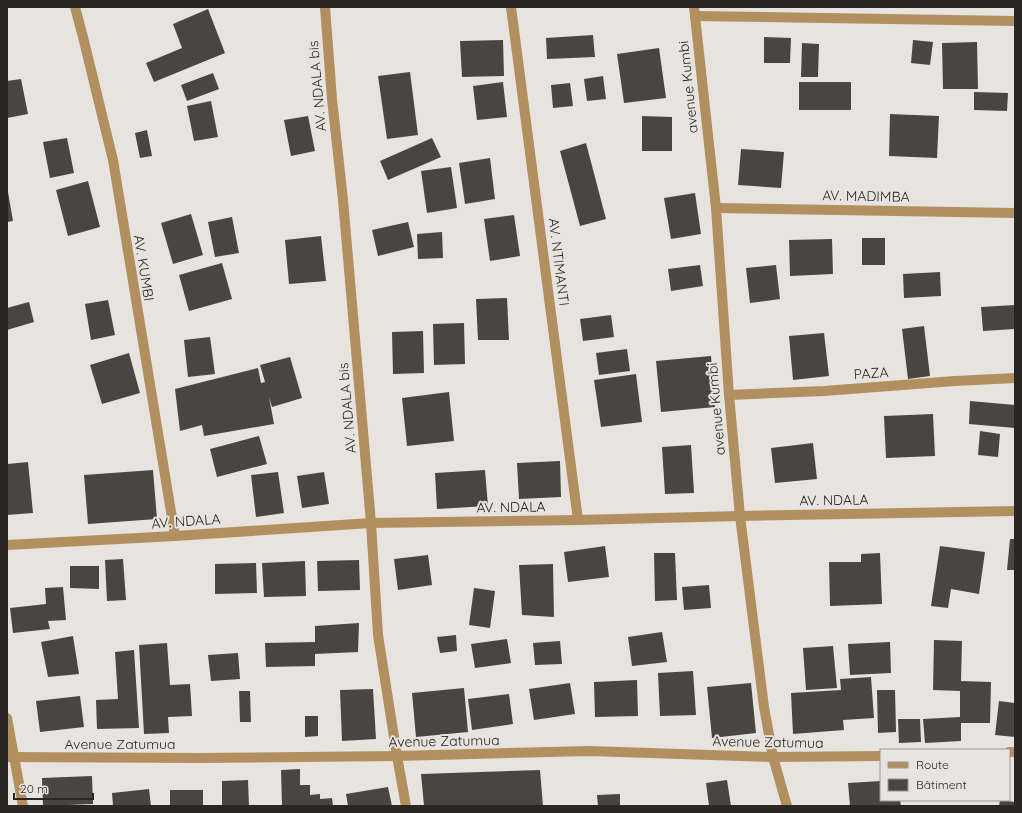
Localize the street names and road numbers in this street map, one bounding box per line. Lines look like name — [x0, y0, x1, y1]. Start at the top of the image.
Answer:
street label: AV. NDALA bis — [304, 40, 330, 132]
street label: avenue Kumbi — [674, 40, 702, 134]
street label: AV. MADIMBA — [822, 186, 910, 206]
street label: AV. NTIMANTI — [545, 217, 573, 307]
street label: AV. KUMBI — [130, 234, 158, 302]
street label: AV. NDALA bis — [334, 362, 360, 454]
street label: avenue Kumbi — [703, 362, 729, 456]
street label: PAZA — [853, 363, 889, 383]
street label: AV. NDALA — [799, 490, 869, 510]
street label: AV. NDALA — [476, 497, 546, 517]
street label: AV. NDALA — [151, 510, 221, 532]
street label: Avenue Zatumua — [388, 731, 500, 751]
street label: Avenue Zatumua — [712, 732, 824, 752]
street label: Avenue Zatumua — [64, 735, 176, 753]

